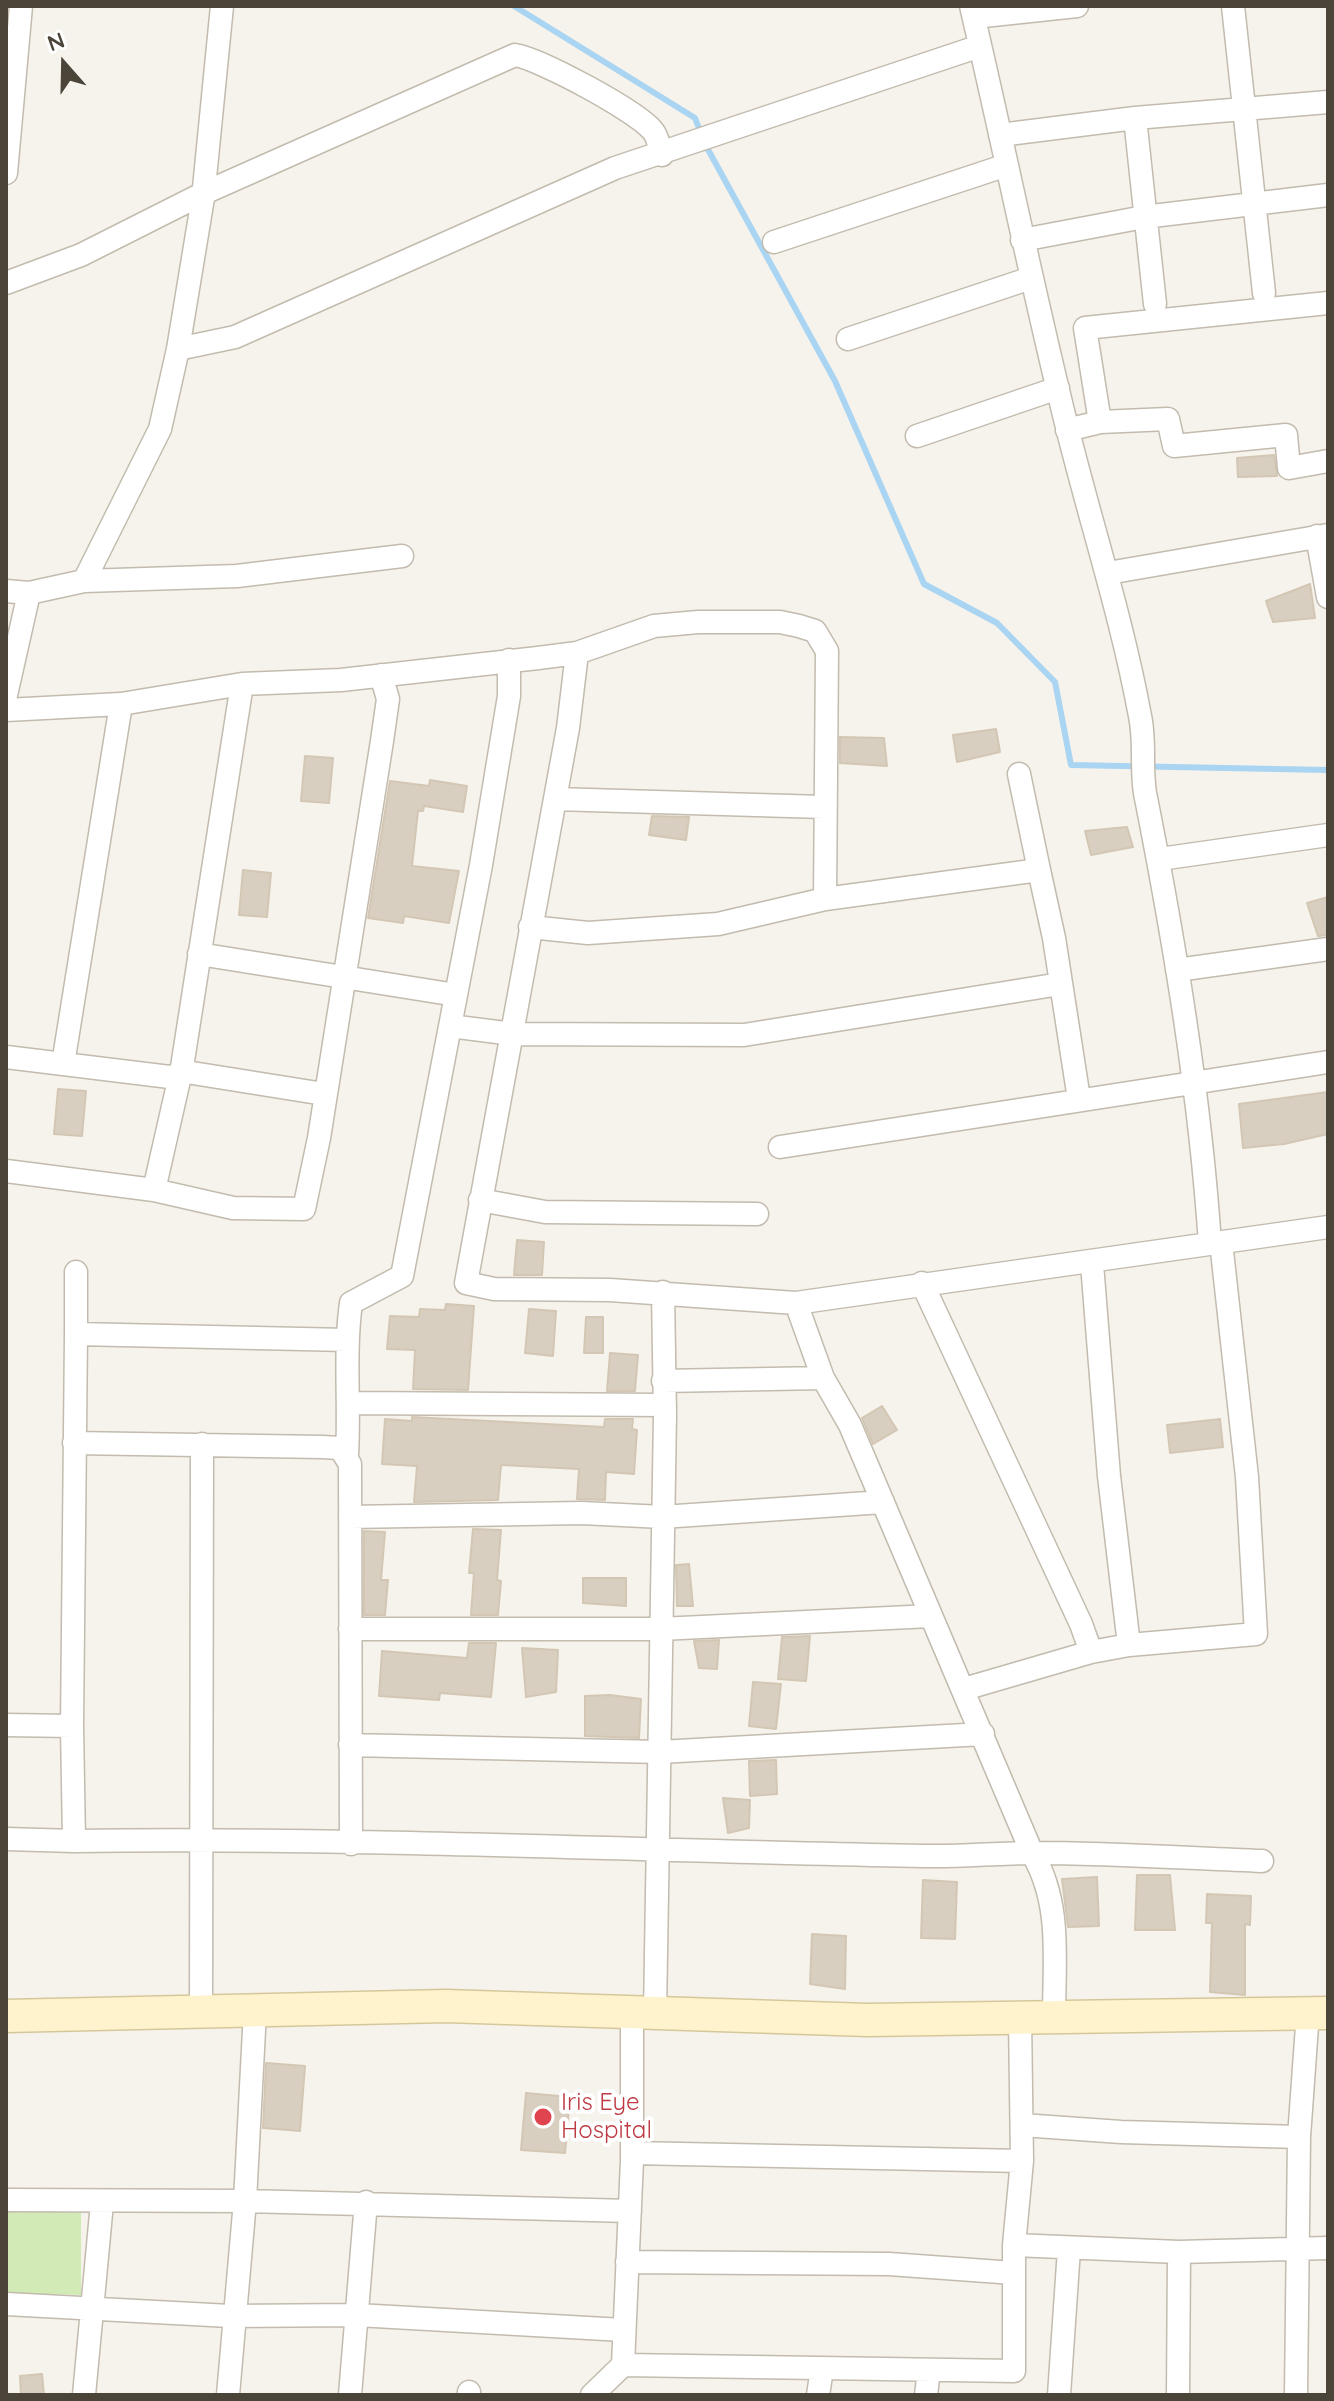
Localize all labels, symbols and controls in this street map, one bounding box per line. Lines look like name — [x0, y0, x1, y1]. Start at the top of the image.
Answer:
north arrow — [24, 24, 104, 104]
text: N — [43, 26, 68, 57]
place label: Iris Eye Hospital — [561, 2089, 652, 2145]
marker: Iris Eye Hospital — [532, 2106, 554, 2128]

